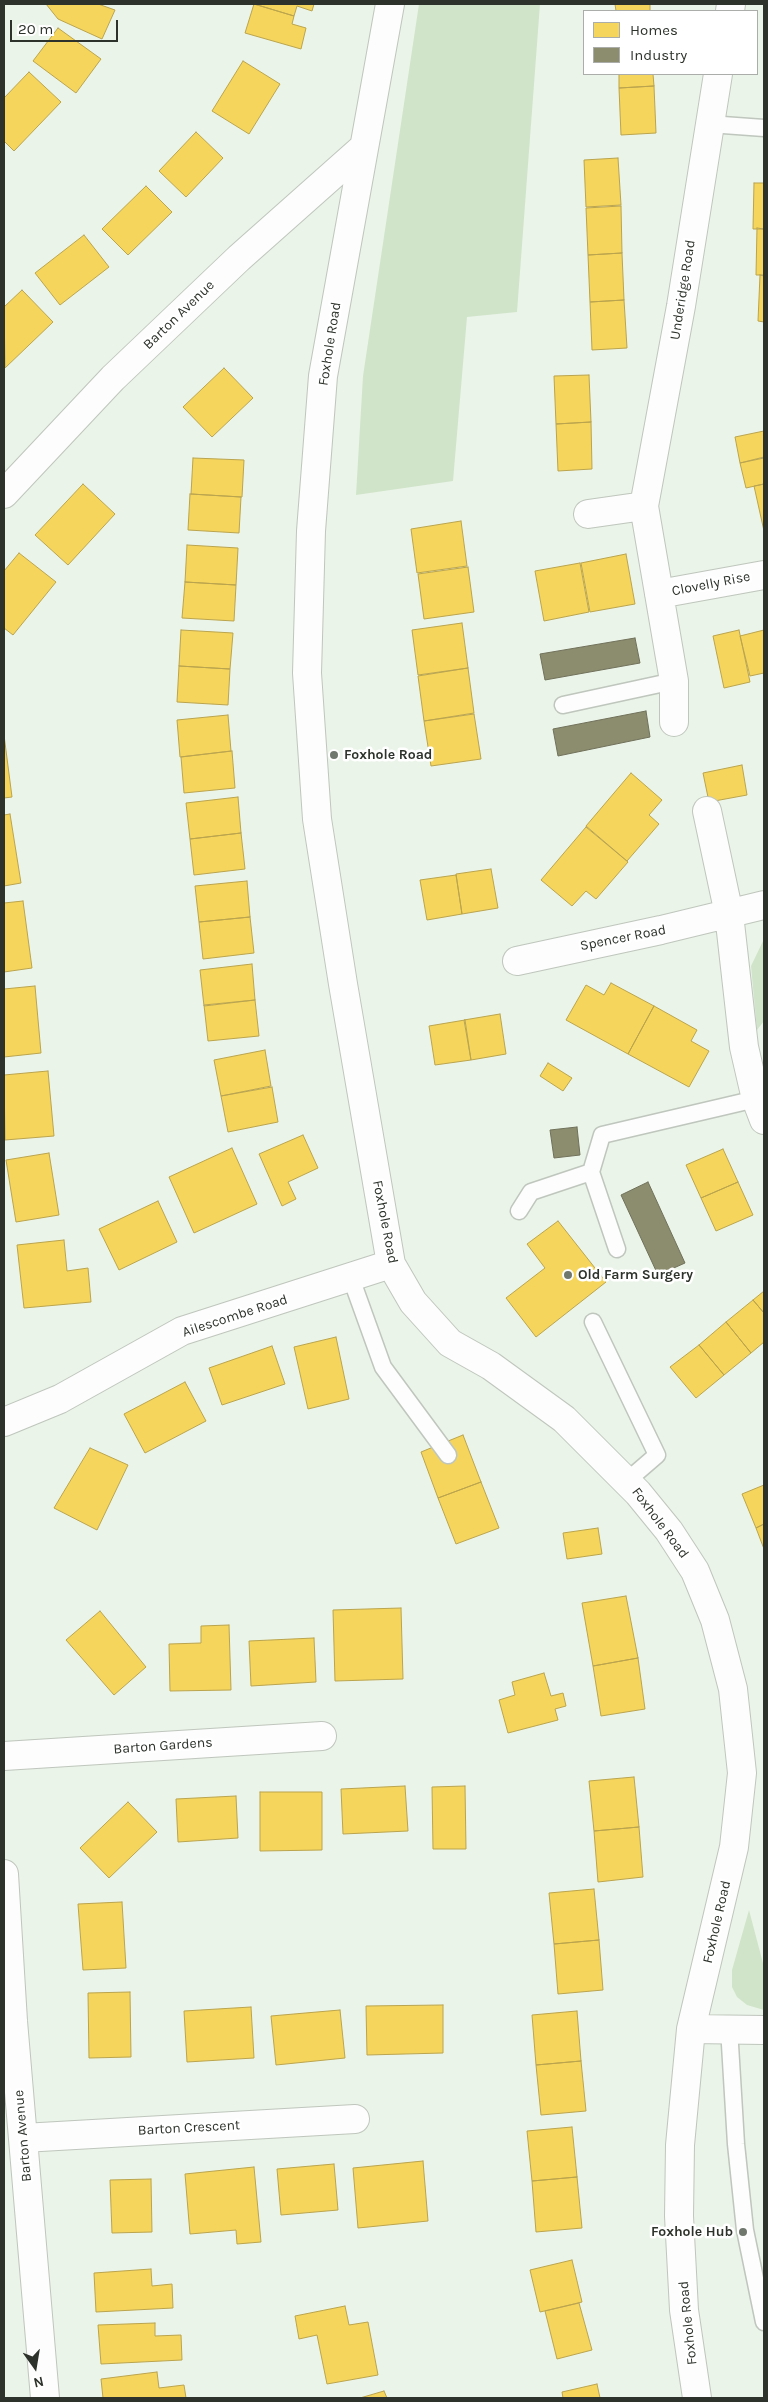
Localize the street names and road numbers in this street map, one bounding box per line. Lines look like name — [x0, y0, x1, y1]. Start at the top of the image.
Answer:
street label: Underidge Road — [667, 239, 699, 341]
street label: Barton Avenue — [140, 277, 218, 353]
street label: Foxhole Road — [315, 301, 345, 387]
street label: Clovelly Rise — [670, 568, 752, 600]
street label: Spencer Road — [579, 921, 667, 955]
street label: Foxhole Road — [369, 1179, 401, 1265]
street label: Ailescombe Road — [180, 1291, 290, 1341]
street label: Foxhole Road — [628, 1484, 692, 1562]
street label: Barton Gardens — [113, 1734, 213, 1758]
street label: Foxhole Road — [699, 1879, 735, 1965]
street label: Barton Avenue — [11, 2089, 35, 2183]
street label: Barton Crescent — [137, 2117, 241, 2139]
street label: Foxhole Road — [675, 2280, 701, 2366]

